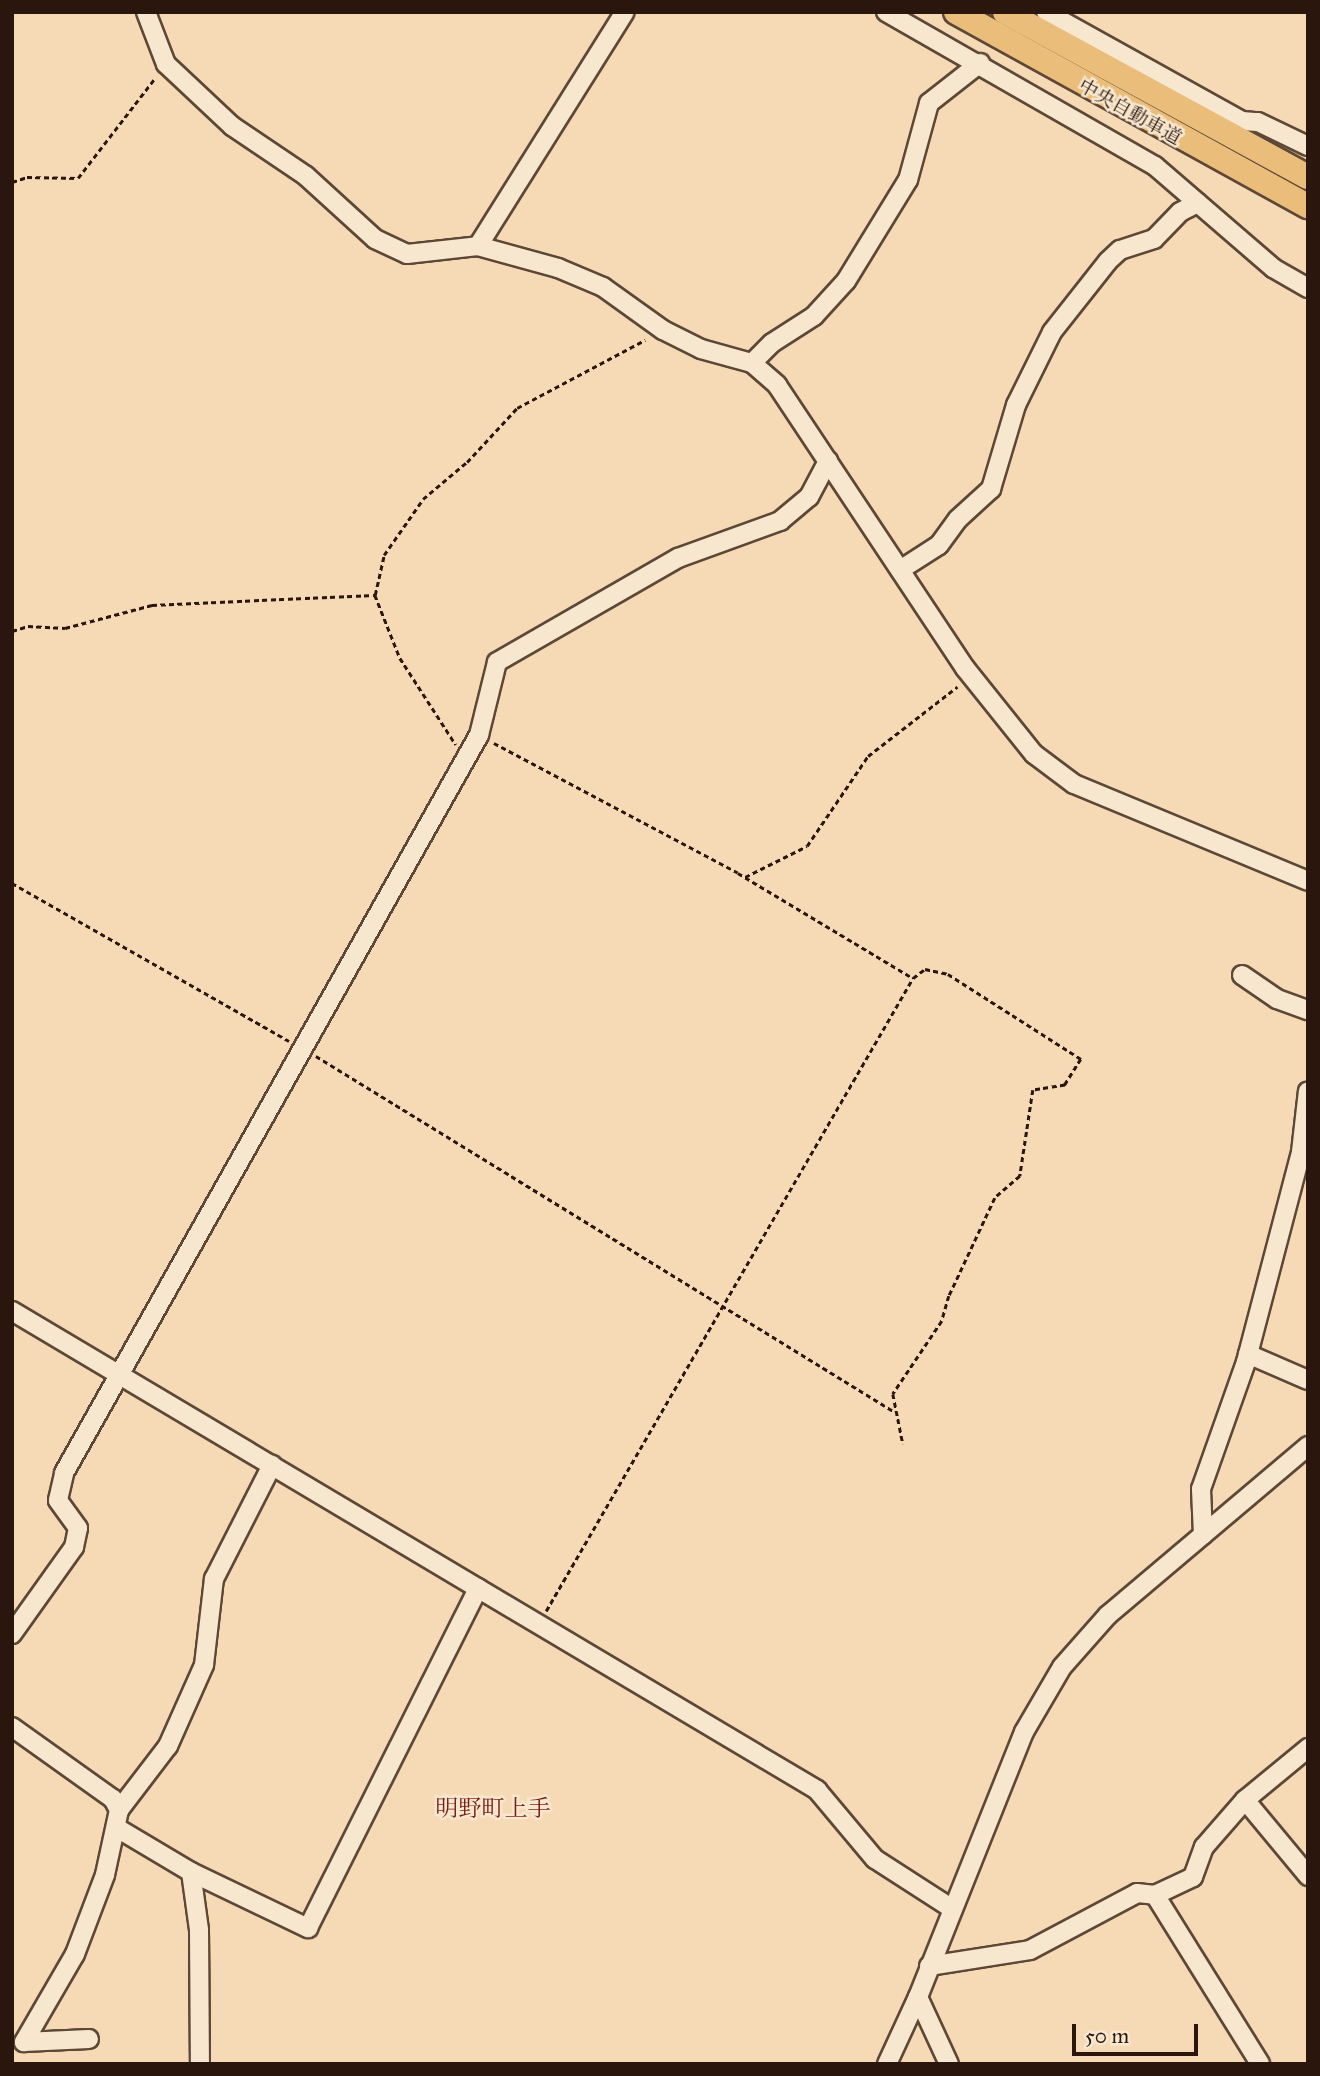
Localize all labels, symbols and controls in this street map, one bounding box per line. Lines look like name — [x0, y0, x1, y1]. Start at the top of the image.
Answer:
street label: 中央自動車道 — [1075, 74, 1185, 150]
district label: 明野町上手 — [436, 1794, 550, 1822]
scale bar — [1075, 2010, 1201, 2054]
text: 50 m — [1085, 2023, 1129, 2049]

